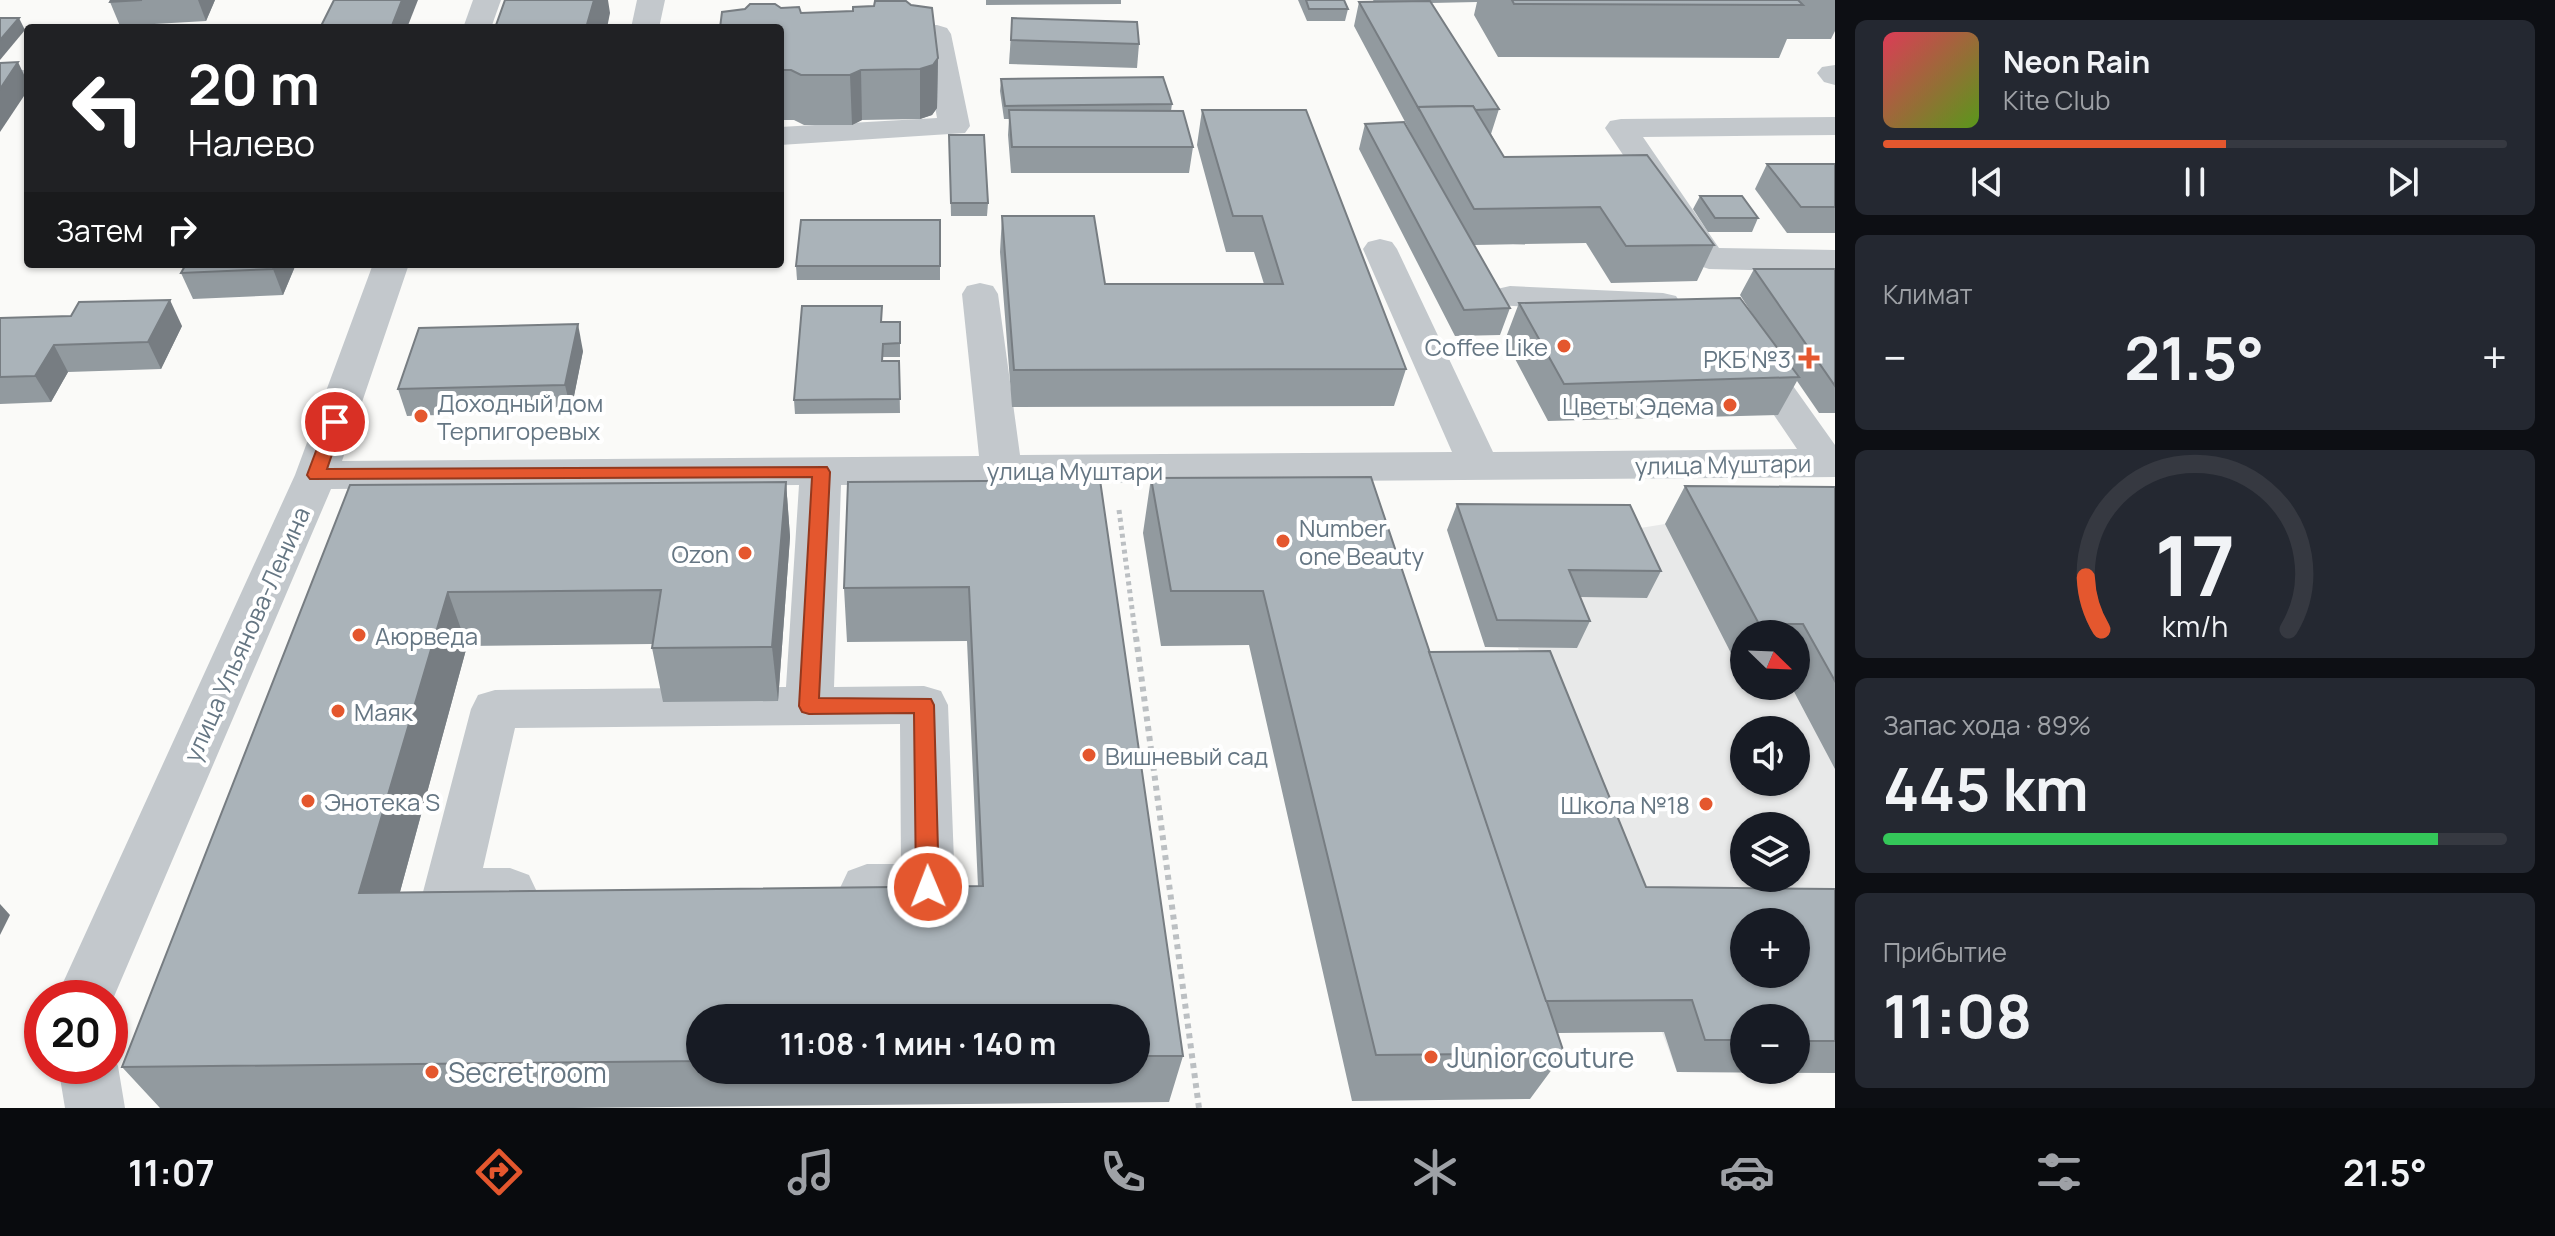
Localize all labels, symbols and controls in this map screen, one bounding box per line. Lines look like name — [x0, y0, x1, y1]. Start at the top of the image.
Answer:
text: Neon Rain — [2003, 41, 2150, 82]
text: 20 m — [188, 45, 320, 122]
icon: left — [56, 56, 160, 160]
text: Kite Club — [2003, 82, 2110, 118]
text: Налево — [188, 118, 315, 167]
icon: previous — [1965, 160, 2009, 204]
icon: pause — [2173, 160, 2217, 204]
icon: next — [2381, 160, 2425, 204]
icon: right — [160, 208, 204, 252]
text: Затем — [56, 210, 144, 251]
text: Климат — [1883, 276, 1973, 312]
text: 21.5° — [2124, 316, 2264, 398]
text: − — [1883, 327, 1907, 387]
text: + — [2482, 327, 2507, 387]
place label: Coffee Like — [1425, 330, 1548, 363]
marker: Coffee Like — [1555, 337, 1573, 355]
place label: РКБ №3 — [1703, 342, 1791, 375]
marker: РКБ №3 — [1798, 347, 1820, 369]
place label: Доходный дом Терпигоревых — [437, 386, 603, 447]
pin — [301, 388, 369, 456]
place label: Цветы Эдема — [1562, 389, 1714, 422]
marker: Цветы Эдема — [1721, 396, 1739, 414]
icon: arrive — [313, 400, 357, 444]
marker: Доходный дом Терпигоревых — [412, 407, 430, 425]
street label: улица Муштари — [1634, 446, 1812, 482]
street label: улица Муштари — [987, 454, 1163, 487]
street label: улица Ульянова-Ленина — [175, 501, 317, 767]
text: 17 — [2155, 507, 2235, 621]
place label: Number one Beauty — [1299, 511, 1425, 572]
marker: Number one Beauty — [1274, 532, 1292, 550]
place label: Ozon — [671, 537, 729, 570]
marker: Ozon — [736, 544, 754, 562]
text: km/h — [2162, 607, 2228, 646]
place label: Аюрведа — [375, 619, 478, 652]
north arrow — [1730, 620, 1810, 700]
map controls — [1730, 620, 1810, 1084]
marker: Аюрведа — [350, 626, 368, 644]
place label: Маяк — [354, 695, 414, 728]
marker: Маяк — [329, 702, 347, 720]
text: Запас хода · 89% — [1883, 707, 2091, 743]
button: sound — [1730, 716, 1810, 796]
place label: Вишневый сад — [1105, 739, 1268, 772]
marker: Вишневый сад — [1080, 746, 1098, 764]
text: 445 km — [1883, 747, 2089, 829]
place label: Энотека S — [324, 785, 440, 818]
place label: Школа №18 — [1561, 788, 1690, 821]
marker: Энотека S — [299, 792, 317, 810]
marker: Школа №18 — [1697, 795, 1715, 813]
button: layers — [1730, 812, 1810, 892]
position arrow — [886, 845, 970, 929]
button: + — [1730, 908, 1810, 988]
text: Прибытие — [1883, 934, 2007, 970]
text: 11:08 — [1883, 974, 2032, 1056]
speed limit sign: 20 — [24, 980, 128, 1084]
button: − — [1730, 1004, 1810, 1084]
text: 11:08 · 1 мин · 140 m — [780, 1023, 1056, 1064]
place label: Junior couture — [1447, 1038, 1634, 1076]
marker: Junior couture — [1422, 1048, 1440, 1066]
place label: Secret room — [448, 1053, 607, 1091]
marker: Secret room — [423, 1063, 441, 1081]
icon: directions — [471, 1144, 527, 1200]
icon: music — [783, 1144, 839, 1200]
icon: phone — [1095, 1144, 1151, 1200]
icon: climate — [1407, 1144, 1463, 1200]
icon: car — [1719, 1144, 1775, 1200]
icon: filters — [2031, 1144, 2087, 1200]
text: 11:07 — [128, 1148, 215, 1197]
text: 21.5° — [2343, 1148, 2427, 1197]

